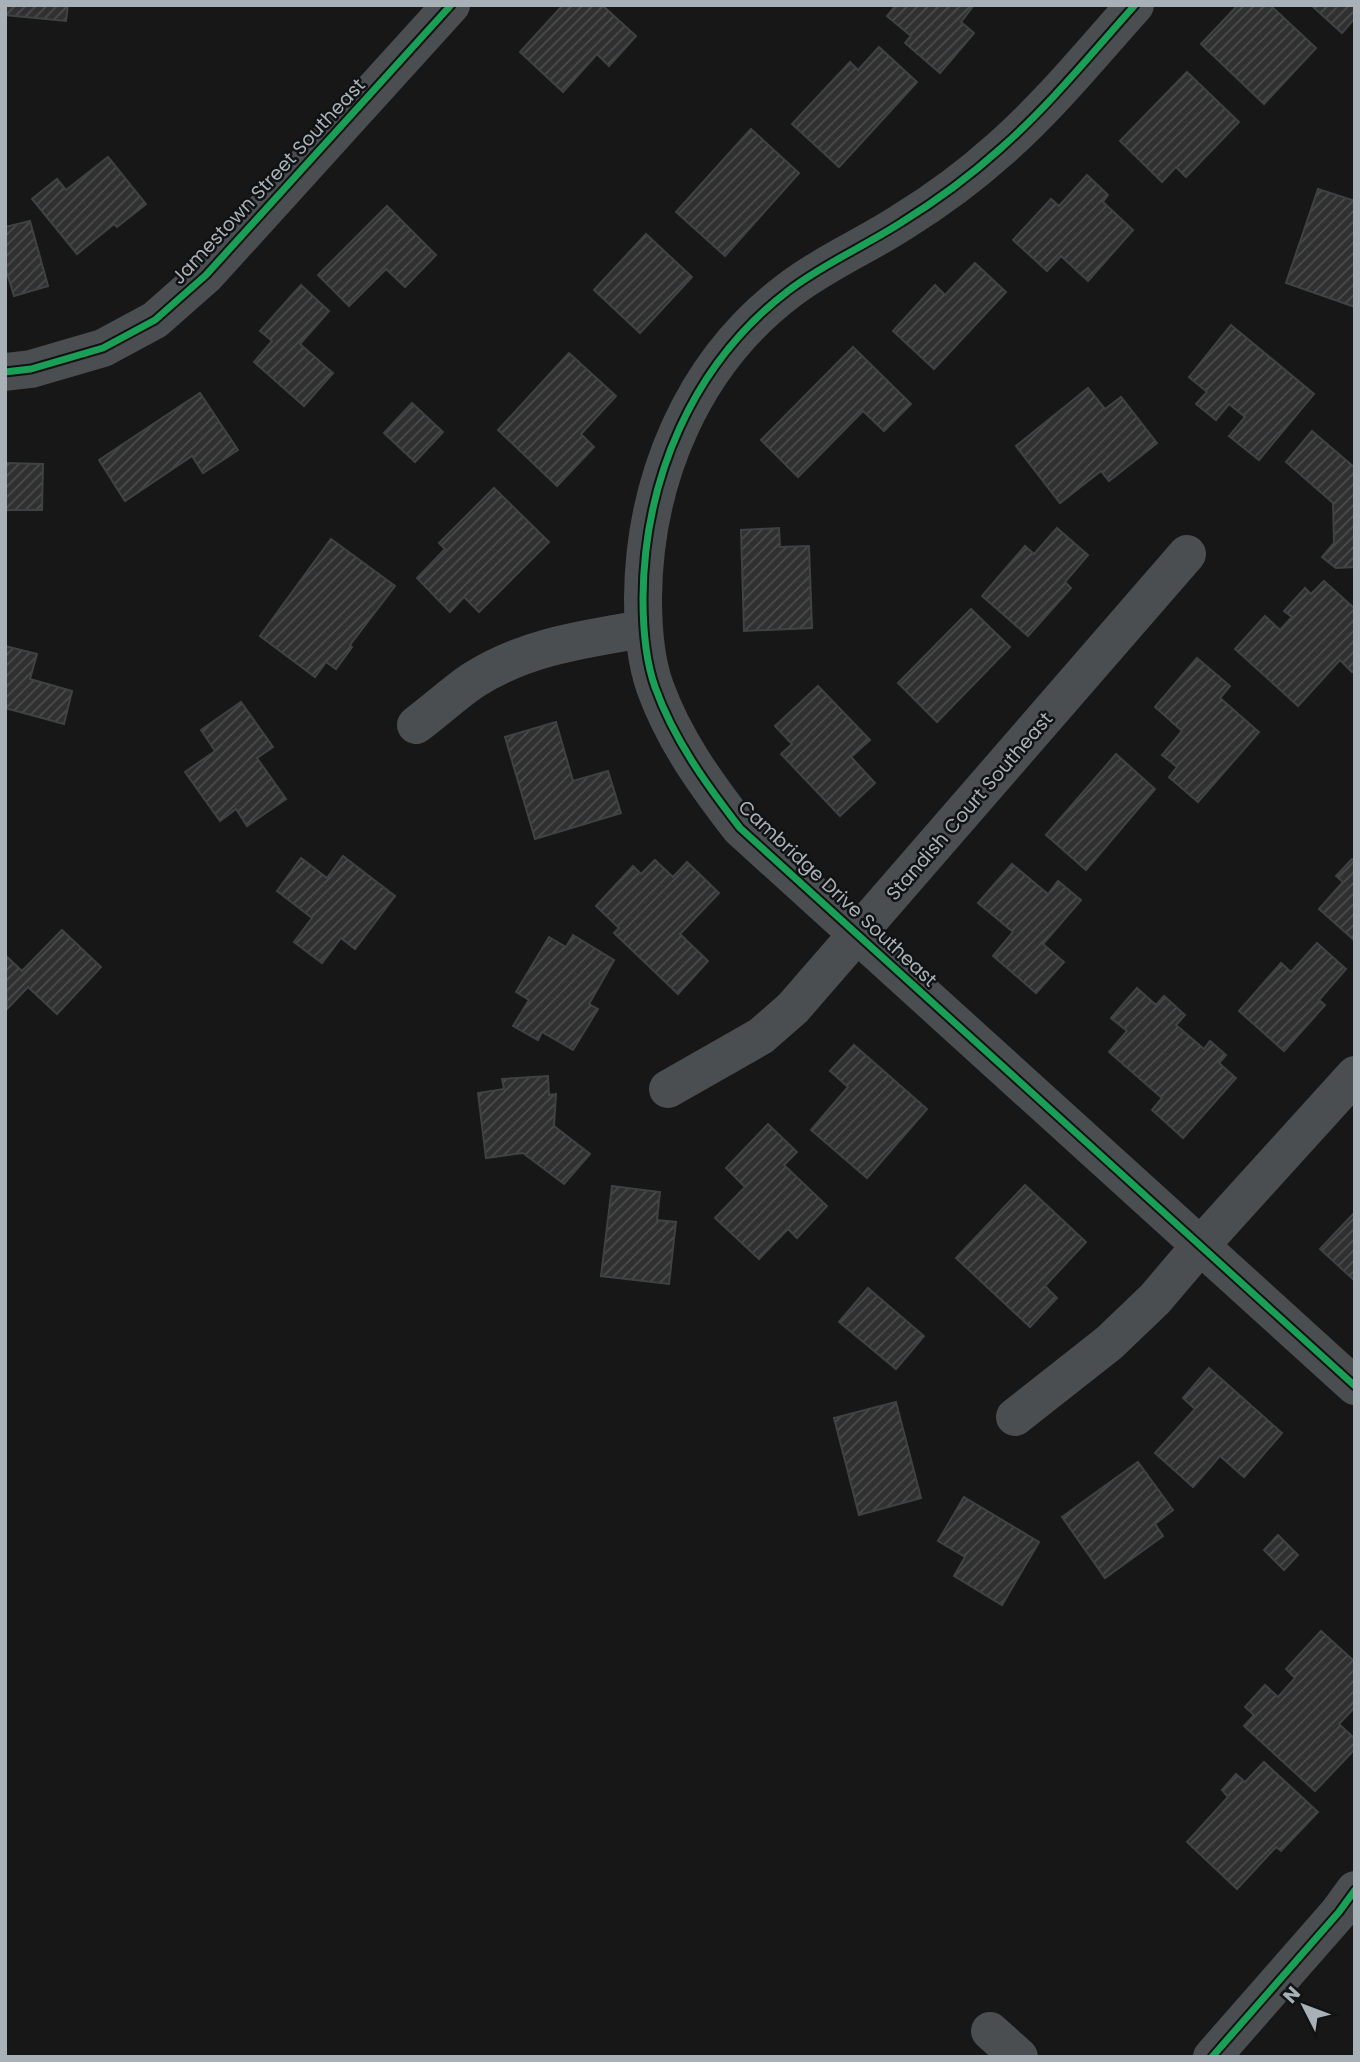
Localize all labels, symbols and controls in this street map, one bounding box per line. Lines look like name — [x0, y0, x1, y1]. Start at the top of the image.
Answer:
street label: Jamestown Street Southeast — [165, 72, 371, 290]
street label: Standish Court Southeast — [880, 706, 1059, 906]
street label: Cambridge Drive Southeast — [732, 794, 943, 993]
north arrow — [1269, 1971, 1339, 2041]
text: N — [1277, 1981, 1307, 2009]

